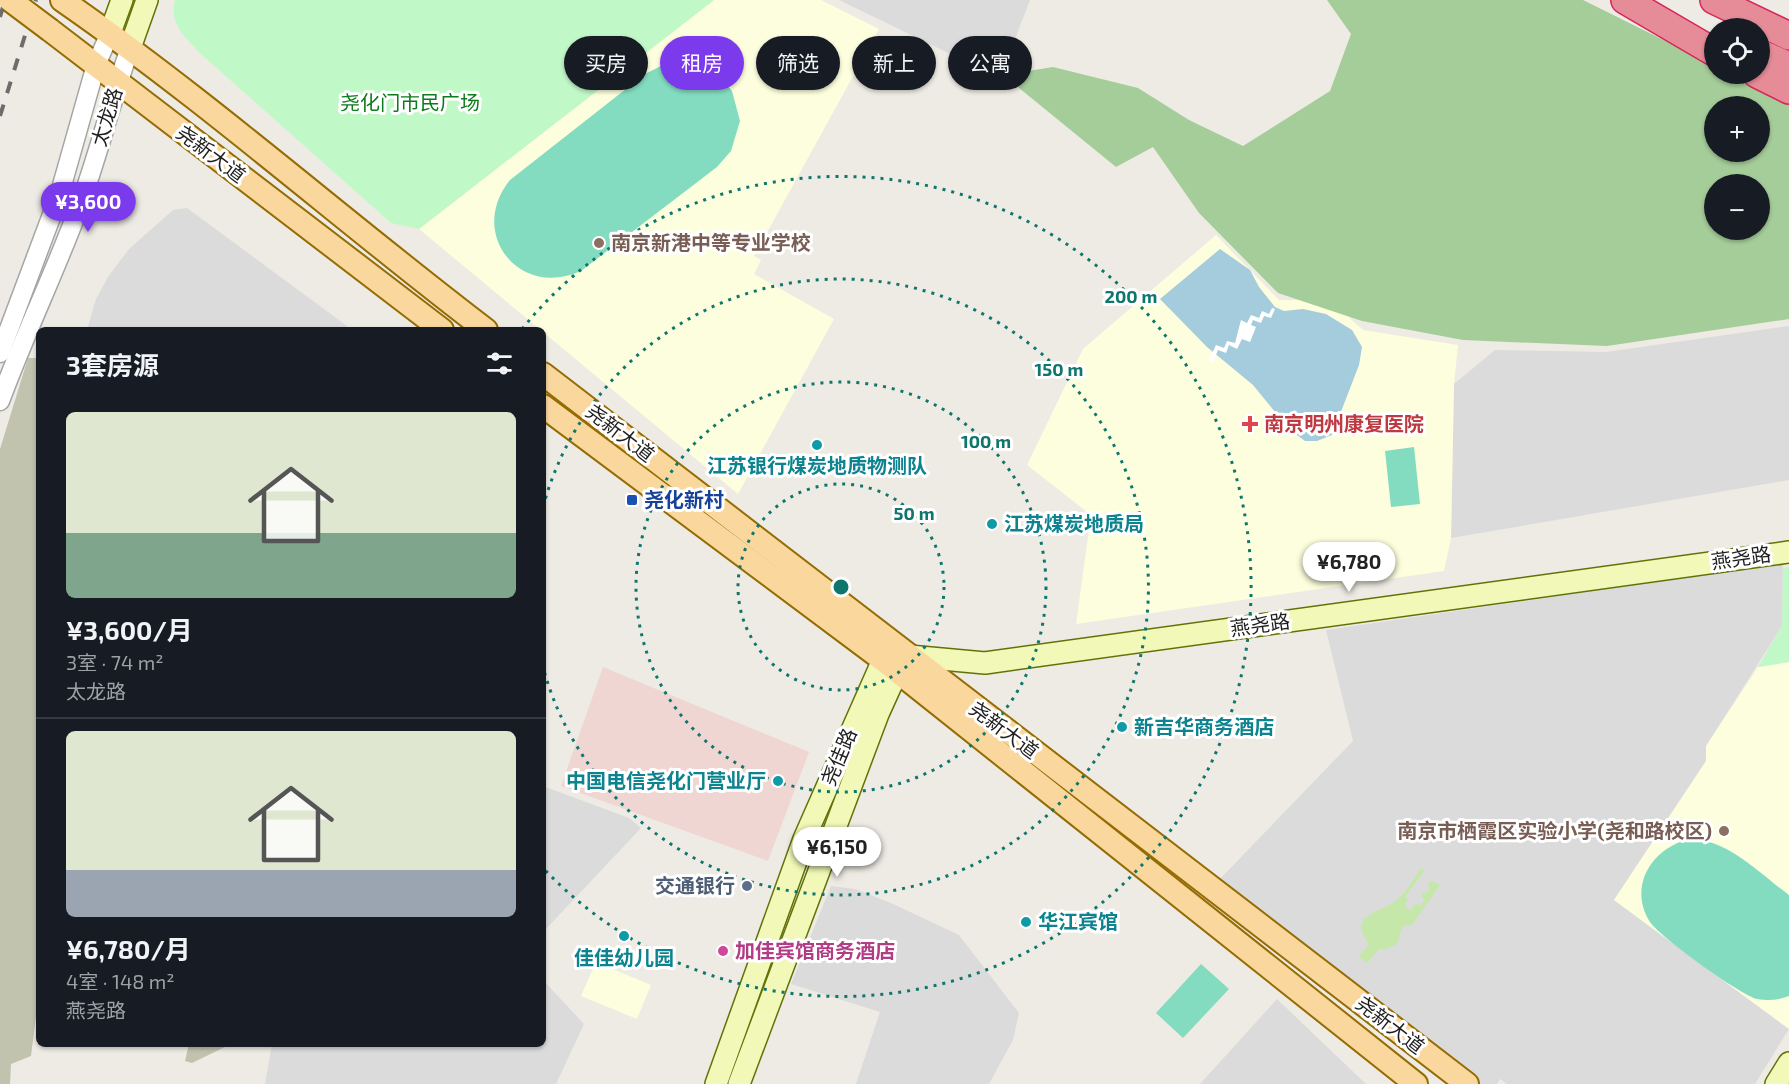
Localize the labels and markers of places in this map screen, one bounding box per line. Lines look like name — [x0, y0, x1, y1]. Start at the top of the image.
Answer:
pin: ¥3,600 — [39, 182, 137, 233]
place label: 南京新港中等专业学校 — [611, 230, 811, 254]
marker: 南京新港中等专业学校 — [592, 236, 606, 250]
place label: 南京明州康复医院 — [1264, 411, 1424, 435]
marker: 南京明州康复医院 — [1241, 415, 1259, 433]
marker: 江苏银行煤炭地质物测队 — [810, 438, 824, 452]
place label: 江苏银行煤炭地质物测队 — [707, 453, 927, 477]
place label: 尧化新村 — [644, 487, 724, 511]
marker: 尧化新村 — [625, 493, 639, 507]
place label: 江苏煤炭地质局 — [1004, 511, 1144, 535]
marker: 江苏煤炭地质局 — [985, 517, 999, 531]
pin: ¥6,780 — [1300, 542, 1398, 593]
centre of rings — [831, 577, 851, 597]
place label: 新吉华商务酒店 — [1134, 714, 1274, 738]
marker: 新吉华商务酒店 — [1115, 720, 1129, 734]
place label: 中国电信尧化门营业厅 — [566, 768, 766, 792]
marker: 中国电信尧化门营业厅 — [771, 774, 785, 788]
place label: 南京市栖霞区实验小学(尧和路校区) — [1397, 818, 1712, 842]
marker: 南京市栖霞区实验小学(尧和路校区) — [1717, 824, 1731, 838]
pin: ¥6,150 — [788, 827, 886, 878]
place label: 交通银行 — [655, 873, 735, 897]
marker: 交通银行 — [740, 879, 754, 893]
place label: 华江宾馆 — [1038, 909, 1118, 933]
marker: 华江宾馆 — [1019, 915, 1033, 929]
marker: 佳佳幼儿园 — [617, 929, 631, 943]
place label: 加佳宾馆商务酒店 — [735, 938, 895, 962]
marker: 加佳宾馆商务酒店 — [716, 944, 730, 958]
place label: 佳佳幼儿园 — [574, 945, 674, 969]

